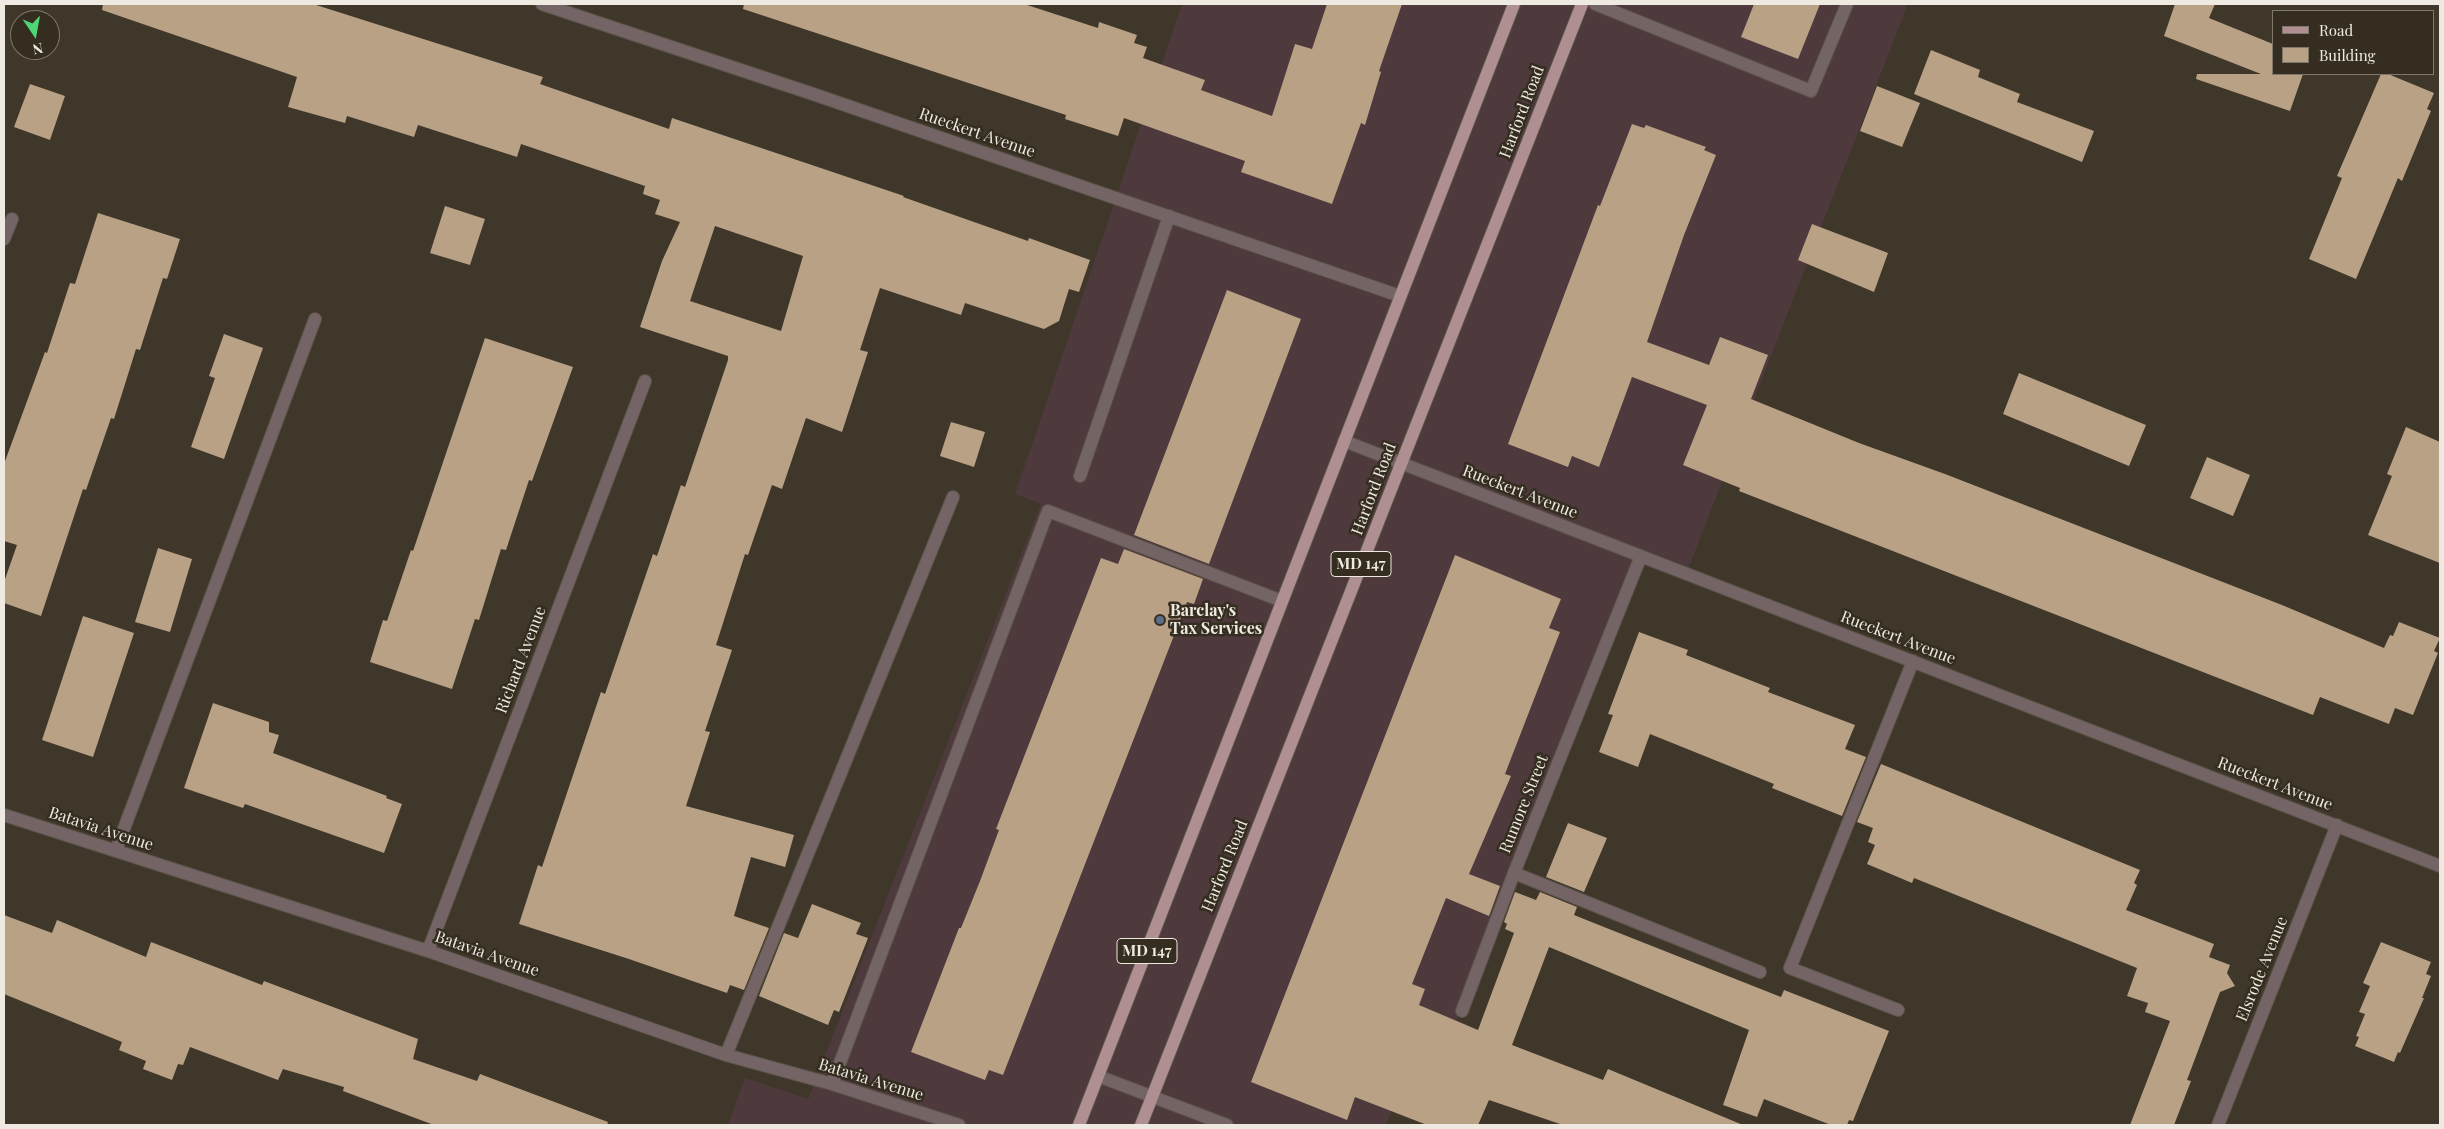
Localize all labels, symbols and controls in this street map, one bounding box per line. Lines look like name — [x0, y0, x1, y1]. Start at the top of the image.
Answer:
north arrow — [10, 10, 60, 60]
legend — [2272, 10, 2434, 75]
text: Road — [2319, 20, 2353, 40]
text: N — [31, 39, 45, 60]
text: Building — [2319, 45, 2375, 65]
street label: Harford Road — [1496, 63, 1548, 161]
street label: Rueckert Avenue — [916, 104, 1038, 162]
street label: Harford Road — [1348, 440, 1400, 538]
street label: Rueckert Avenue — [1460, 461, 1580, 523]
road number: MD 147 — [1331, 552, 1391, 576]
place label: Barclay's Tax Services — [1170, 601, 1262, 639]
street label: Richard Avenue — [492, 604, 550, 716]
street label: Rueckert Avenue — [1838, 607, 1958, 669]
marker: Barclay's Tax Services — [1154, 614, 1166, 626]
street label: Rumore Street — [1496, 752, 1552, 856]
street label: Rueckert Avenue — [2215, 753, 2335, 815]
street label: Batavia Avenue — [46, 803, 156, 855]
street label: Harford Road — [1198, 817, 1252, 915]
street label: Elsrode Avenue — [2232, 914, 2292, 1024]
street label: Batavia Avenue — [432, 927, 542, 981]
road number: MD 147 — [1117, 938, 1177, 964]
street label: Batavia Avenue — [816, 1055, 926, 1105]

